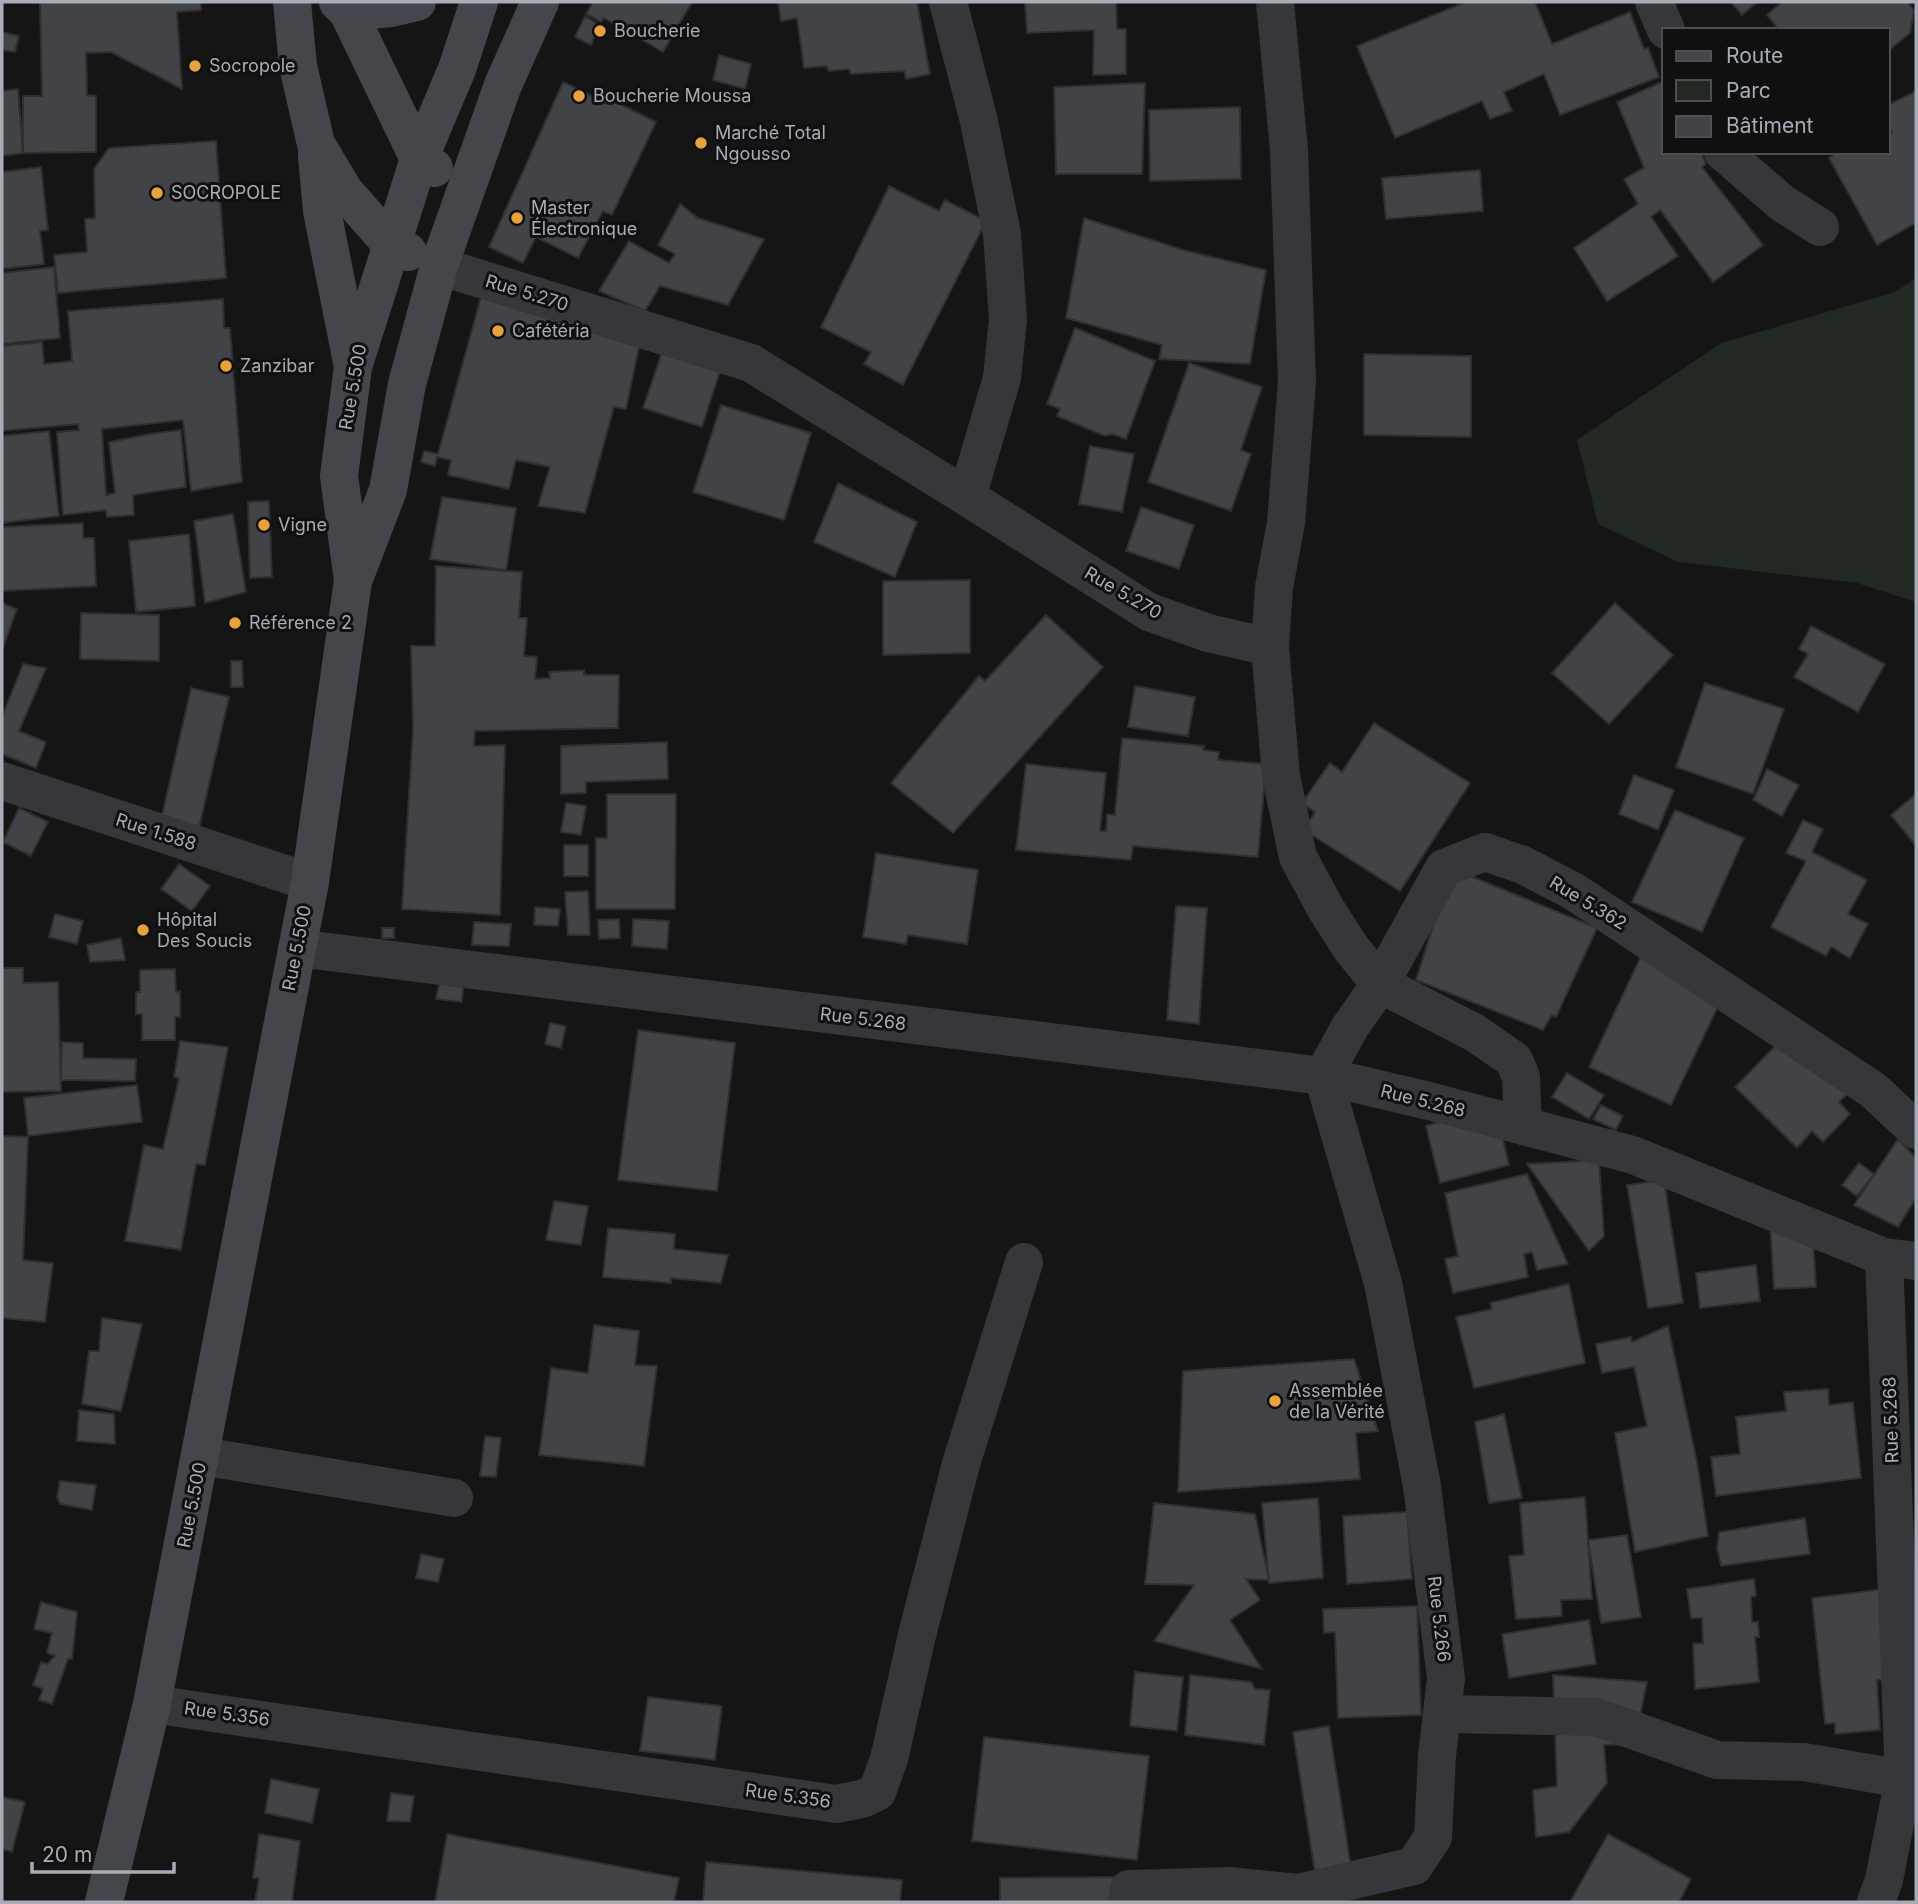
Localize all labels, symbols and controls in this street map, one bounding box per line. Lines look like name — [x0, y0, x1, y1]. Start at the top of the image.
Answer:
place label: Boucherie — [614, 20, 701, 41]
marker: Boucherie — [592, 23, 608, 39]
legend — [1662, 28, 1890, 154]
text: Route — [1726, 43, 1783, 68]
place label: Socropole — [209, 55, 296, 76]
marker: Socropole — [187, 58, 203, 74]
text: Parc — [1726, 78, 1771, 103]
place label: Boucherie Moussa — [593, 85, 751, 106]
marker: Boucherie Moussa — [571, 88, 587, 104]
text: Bâtiment — [1726, 113, 1814, 138]
place label: Marché Total Ngousso — [715, 122, 826, 164]
marker: Marché Total Ngousso — [693, 135, 709, 151]
place label: SOCROPOLE — [171, 182, 281, 203]
marker: SOCROPOLE — [149, 185, 165, 201]
place label: Master Électronique — [531, 197, 637, 239]
marker: Master Électronique — [509, 210, 525, 226]
street label: Rue 5.270 — [483, 270, 571, 315]
place label: Cafétéria — [512, 320, 590, 341]
marker: Cafétéria — [490, 323, 506, 339]
street label: Rue 5.500 — [335, 342, 370, 431]
place label: Zanzibar — [240, 355, 315, 376]
marker: Zanzibar — [218, 358, 234, 374]
place label: Vigne — [278, 514, 327, 535]
marker: Vigne — [256, 517, 272, 533]
street label: Rue 5.270 — [1081, 562, 1166, 623]
place label: Référence 2 — [249, 612, 352, 633]
marker: Référence 2 — [227, 615, 243, 631]
street label: Rue 1.588 — [113, 809, 199, 854]
street label: Rue 5.362 — [1546, 871, 1631, 934]
street label: Rue 5.500 — [278, 903, 315, 993]
place label: Hôpital Des Soucis — [157, 909, 252, 951]
marker: Hôpital Des Soucis — [135, 922, 151, 938]
street label: Rue 5.268 — [819, 1003, 907, 1034]
street label: Rue 5.268 — [1379, 1080, 1468, 1121]
street label: Rue 5.268 — [1878, 1376, 1903, 1464]
place label: Assemblée de la Vérité — [1289, 1380, 1385, 1422]
marker: Assemblée de la Vérité — [1267, 1393, 1283, 1409]
street label: Rue 5.500 — [173, 1460, 210, 1550]
street label: Rue 5.266 — [1424, 1575, 1455, 1663]
street label: Rue 5.356 — [183, 1697, 271, 1730]
street label: Rue 5.356 — [744, 1779, 832, 1812]
scale bar — [32, 1830, 173, 1874]
text: 20 m — [42, 1842, 92, 1867]

